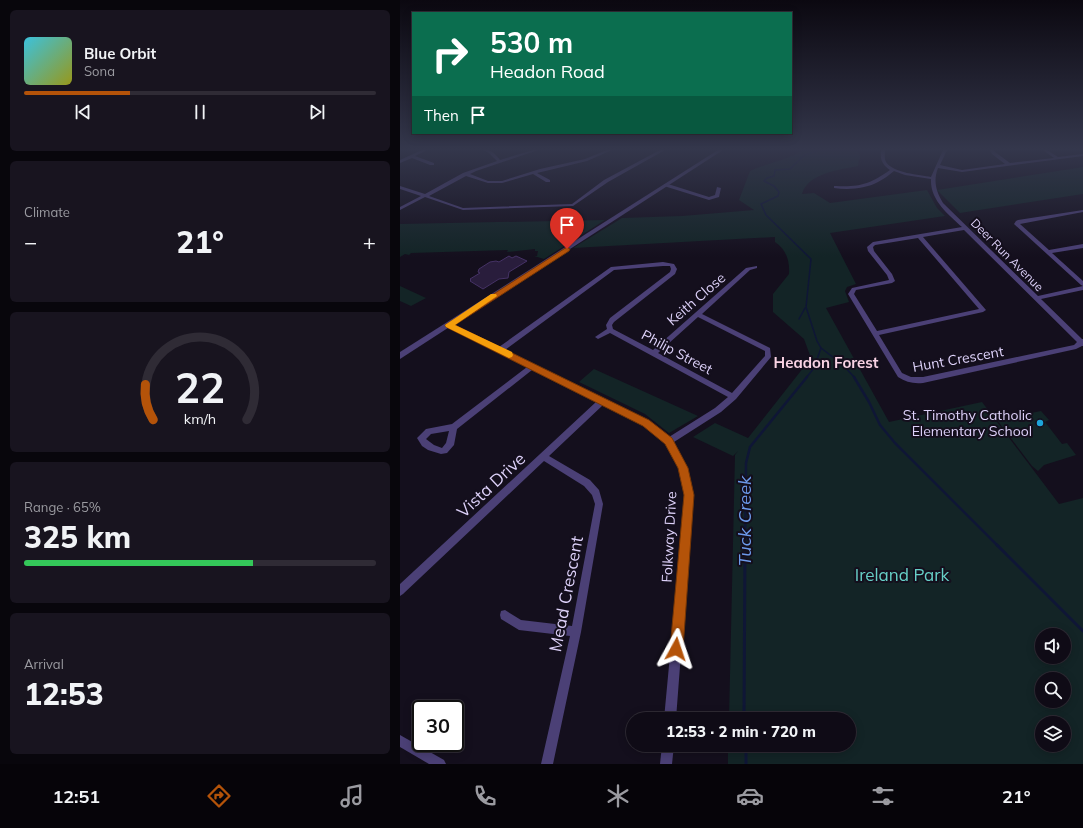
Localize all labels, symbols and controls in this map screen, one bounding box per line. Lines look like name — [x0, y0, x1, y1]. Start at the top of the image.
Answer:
text: 530 m — [490, 25, 573, 60]
icon: right — [424, 28, 476, 80]
text: Blue Orbit — [84, 44, 156, 63]
text: Headon Road — [490, 60, 605, 83]
text: Sona — [84, 63, 115, 79]
icon: previous — [72, 101, 94, 123]
icon: pause — [189, 101, 211, 123]
icon: next — [306, 101, 328, 123]
icon: arrive — [467, 104, 489, 126]
text: Then — [424, 106, 459, 125]
text: Climate — [24, 204, 70, 220]
pin — [550, 208, 584, 249]
icon: arrive — [556, 214, 578, 236]
street label: Deer Run Avenue — [968, 215, 1047, 294]
text: 21° — [176, 223, 224, 261]
text: − — [24, 228, 37, 256]
text: + — [363, 228, 376, 256]
street label: Keith Close — [663, 269, 729, 329]
street label: Philip Street — [638, 326, 716, 378]
street label: Hunt Crescent — [911, 342, 1005, 376]
district label: Headon Forest — [774, 353, 879, 372]
text: 22 — [175, 361, 225, 413]
place label: St. Timothy Catholic Elementary School — [903, 406, 1032, 440]
text: km/h — [184, 410, 216, 428]
marker: St. Timothy Catholic Elementary School — [1035, 418, 1045, 428]
street label: Vista Drive — [452, 448, 529, 522]
water label: Tuck Creek — [733, 475, 756, 566]
street label: Folkway Drive — [658, 491, 680, 583]
text: Range · 65% — [24, 499, 101, 515]
text: 325 km — [24, 518, 131, 556]
street label: Mead Crescent — [544, 534, 587, 654]
park label: Ireland Park — [855, 564, 949, 585]
position arrow — [655, 628, 697, 670]
map controls — [1035, 628, 1071, 752]
button: sound — [1035, 628, 1071, 664]
text: Arrival — [24, 656, 64, 672]
button: search — [1035, 672, 1071, 708]
text: 12:53 — [24, 675, 104, 713]
speed limit sign: 30 — [412, 700, 464, 752]
button: layers — [1035, 716, 1071, 752]
text: 12:53 · 2 min · 720 m — [666, 722, 816, 741]
icon: directions — [205, 782, 233, 810]
icon: music — [338, 782, 366, 810]
icon: phone — [471, 782, 499, 810]
icon: climate — [604, 782, 632, 810]
icon: car — [736, 782, 764, 810]
icon: filters — [869, 782, 897, 810]
text: 12:51 — [52, 785, 100, 808]
text: 21° — [1002, 785, 1031, 808]

